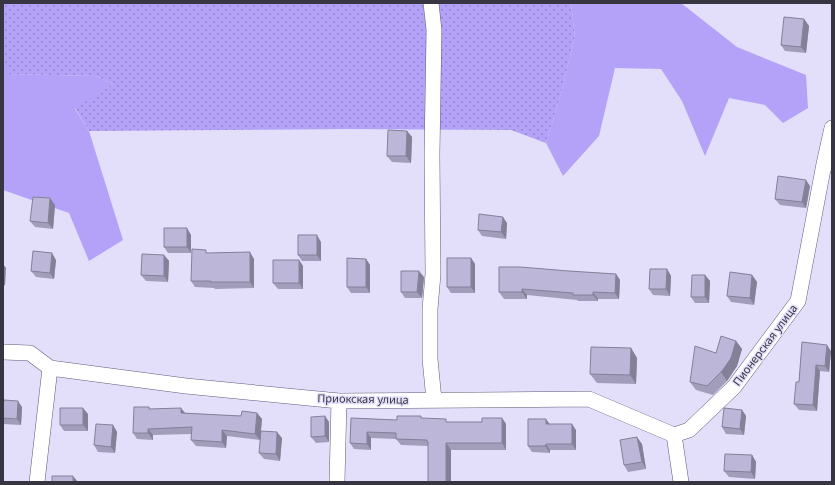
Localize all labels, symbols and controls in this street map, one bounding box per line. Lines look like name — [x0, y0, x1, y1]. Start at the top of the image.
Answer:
street label: Пионерская улица — [729, 301, 800, 389]
street label: Приокская улица — [317, 390, 409, 407]

